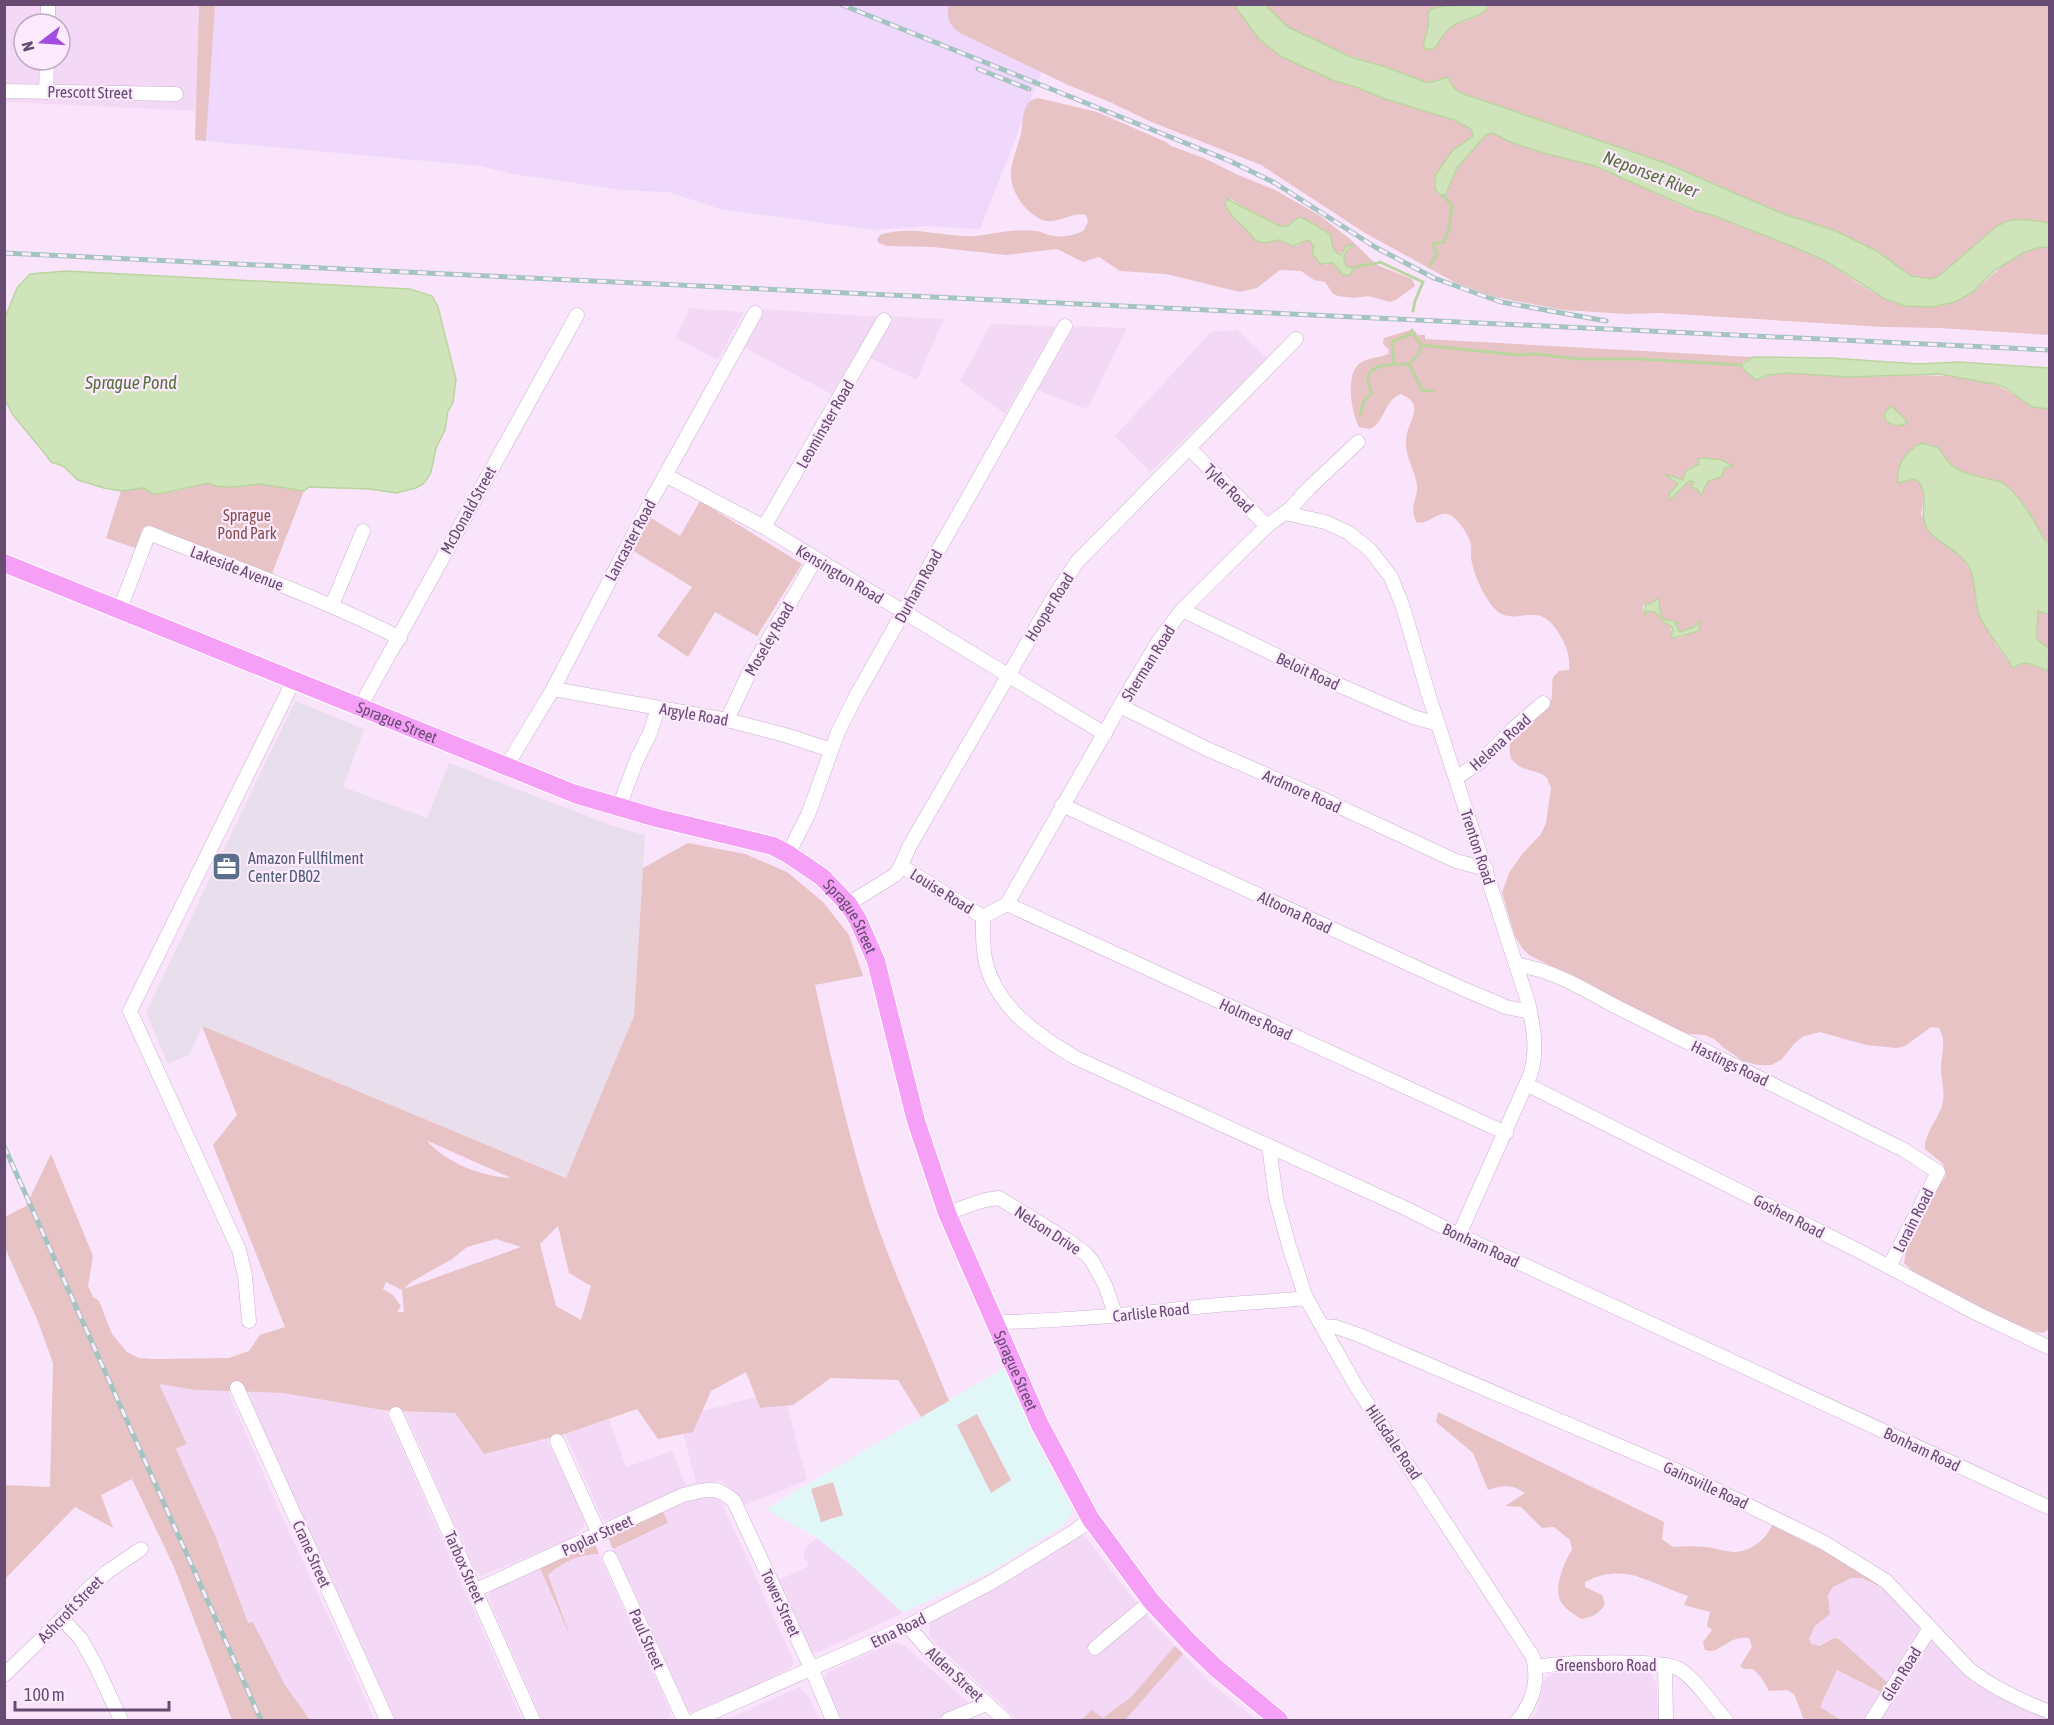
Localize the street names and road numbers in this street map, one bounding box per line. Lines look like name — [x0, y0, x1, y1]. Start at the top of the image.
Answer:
street label: Prescott Street — [47, 82, 133, 102]
street label: Leominster Road — [793, 377, 857, 471]
street label: Tyler Road — [1200, 460, 1257, 517]
street label: McDonald Street — [437, 463, 500, 557]
street label: Lancaster Road — [601, 496, 659, 584]
street label: Kensington Road — [792, 541, 887, 608]
street label: Lakeside Avenue — [188, 542, 286, 594]
street label: Durham Road — [891, 546, 945, 626]
street label: Hooper Road — [1021, 570, 1078, 645]
street label: Moseley Road — [741, 599, 798, 679]
street label: Sherman Road — [1118, 622, 1178, 704]
street label: Beloit Road — [1274, 649, 1342, 693]
street label: Sprague Street — [354, 698, 440, 747]
street label: Argyle Road — [658, 699, 730, 730]
street label: Helena Road — [1466, 710, 1534, 774]
street label: Ardmore Road — [1260, 766, 1344, 816]
street label: Trenton Road — [1457, 807, 1499, 887]
street label: Louise Road — [907, 865, 977, 917]
street label: Sprague Street — [820, 875, 881, 957]
street label: Altoona Road — [1255, 887, 1335, 937]
street label: Holmes Road — [1217, 994, 1295, 1044]
street label: Hastings Road — [1688, 1037, 1772, 1090]
street label: Lorain Road — [1889, 1185, 1937, 1255]
street label: Goshen Road — [1751, 1190, 1827, 1242]
street label: Nelson Drive — [1012, 1202, 1084, 1258]
street label: Bonham Road — [1440, 1219, 1522, 1271]
street label: Carlisle Road — [1112, 1299, 1190, 1325]
street label: Sprague Street — [991, 1328, 1042, 1414]
street label: Hillsdale Road — [1362, 1401, 1426, 1483]
street label: Bonham Road — [1881, 1423, 1963, 1475]
street label: Gainsville Road — [1661, 1457, 1751, 1513]
street label: Poplar Street — [559, 1511, 636, 1560]
street label: Crane Street — [289, 1518, 335, 1591]
street label: Tarbox Street — [441, 1528, 489, 1606]
street label: Tower Street — [758, 1567, 805, 1640]
street label: Ashcroft Street — [34, 1572, 107, 1646]
street label: Paul Street — [626, 1606, 668, 1672]
street label: Etna Road — [867, 1609, 929, 1651]
street label: Alden Street — [923, 1643, 988, 1705]
street label: Glen Road — [1877, 1644, 1925, 1704]
street label: Greensboro Road — [1555, 1656, 1657, 1674]

